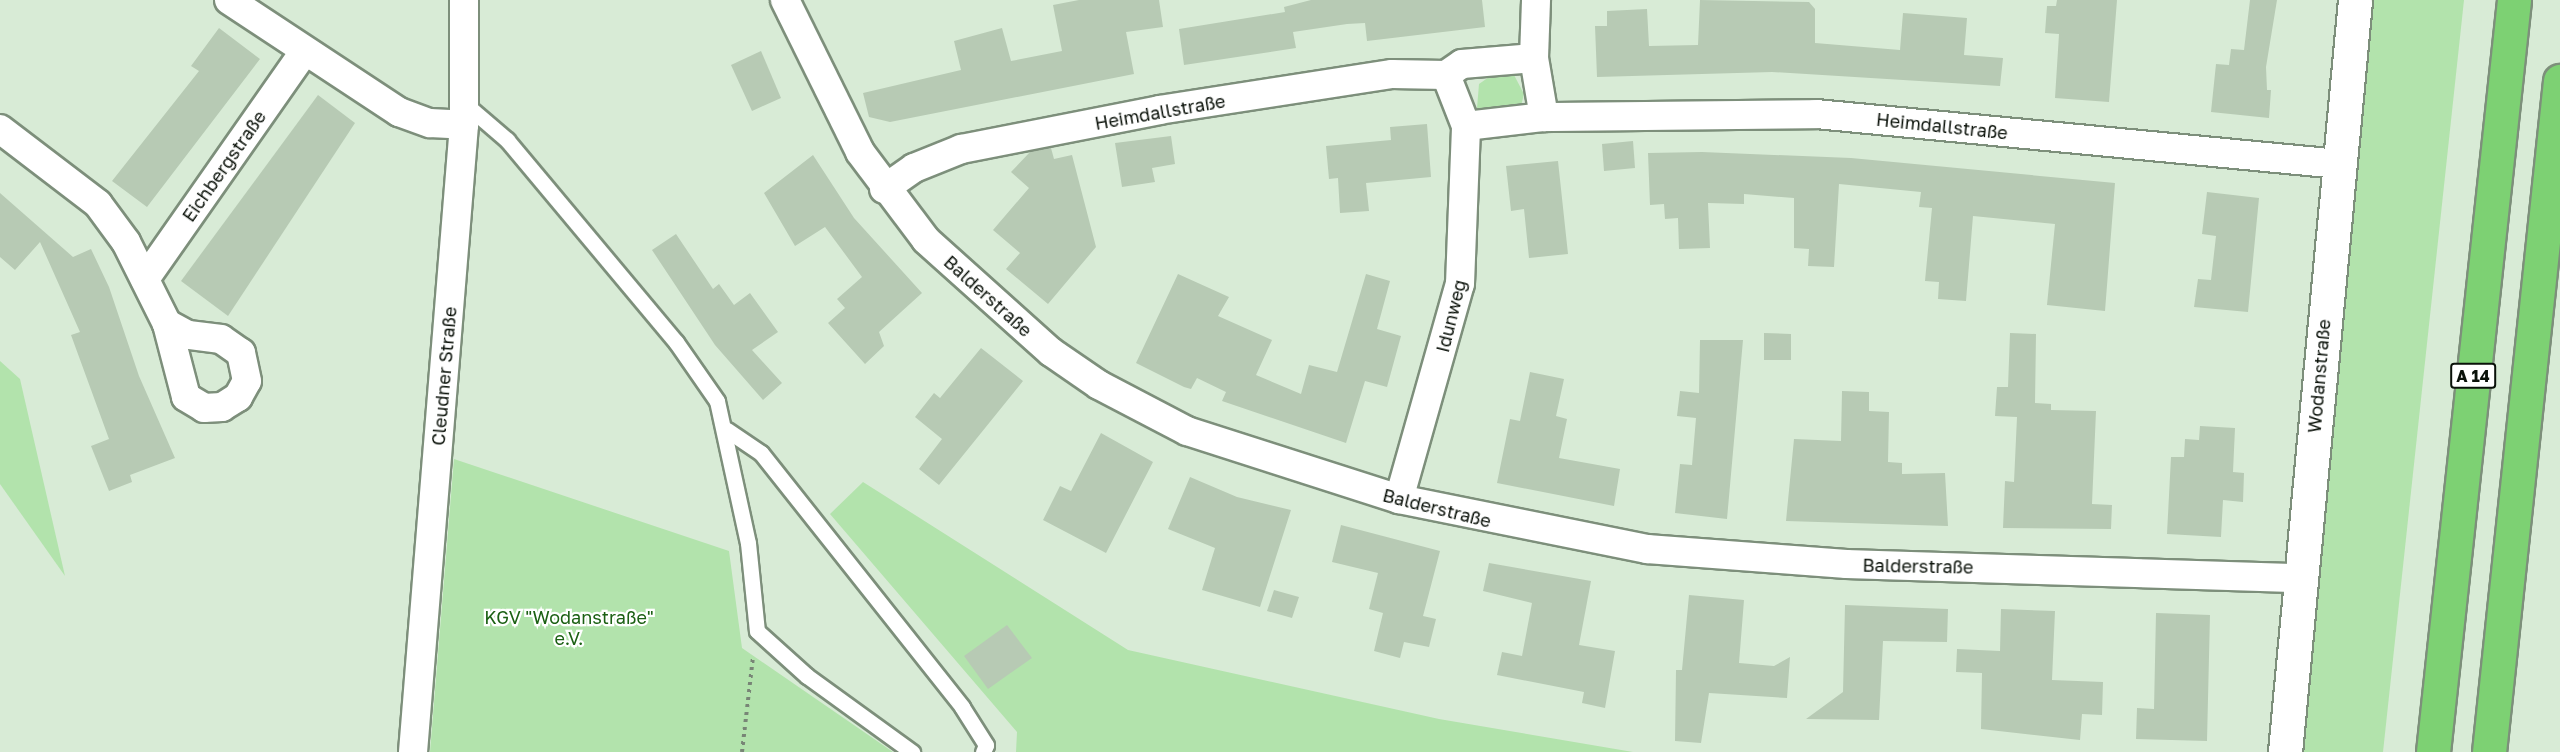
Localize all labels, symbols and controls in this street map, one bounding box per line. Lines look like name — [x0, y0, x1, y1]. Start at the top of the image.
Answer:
street label: Heimdallstraße — [1093, 90, 1227, 134]
street label: Eichbergstraße — [178, 106, 270, 226]
street label: Heimdallstraße — [1875, 108, 2009, 144]
street label: Balderstraße — [940, 251, 1036, 341]
street label: Idunweg — [1432, 277, 1470, 355]
street label: Cleudner Straße — [427, 306, 461, 446]
street label: Wodanstraße — [2303, 318, 2335, 434]
road number: A 14 — [2449, 363, 2497, 389]
street label: Balderstraße — [1381, 484, 1493, 532]
street label: Balderstraße — [1862, 554, 1974, 578]
park label: KGV "Wodanstraße" e.V. — [484, 607, 654, 650]

